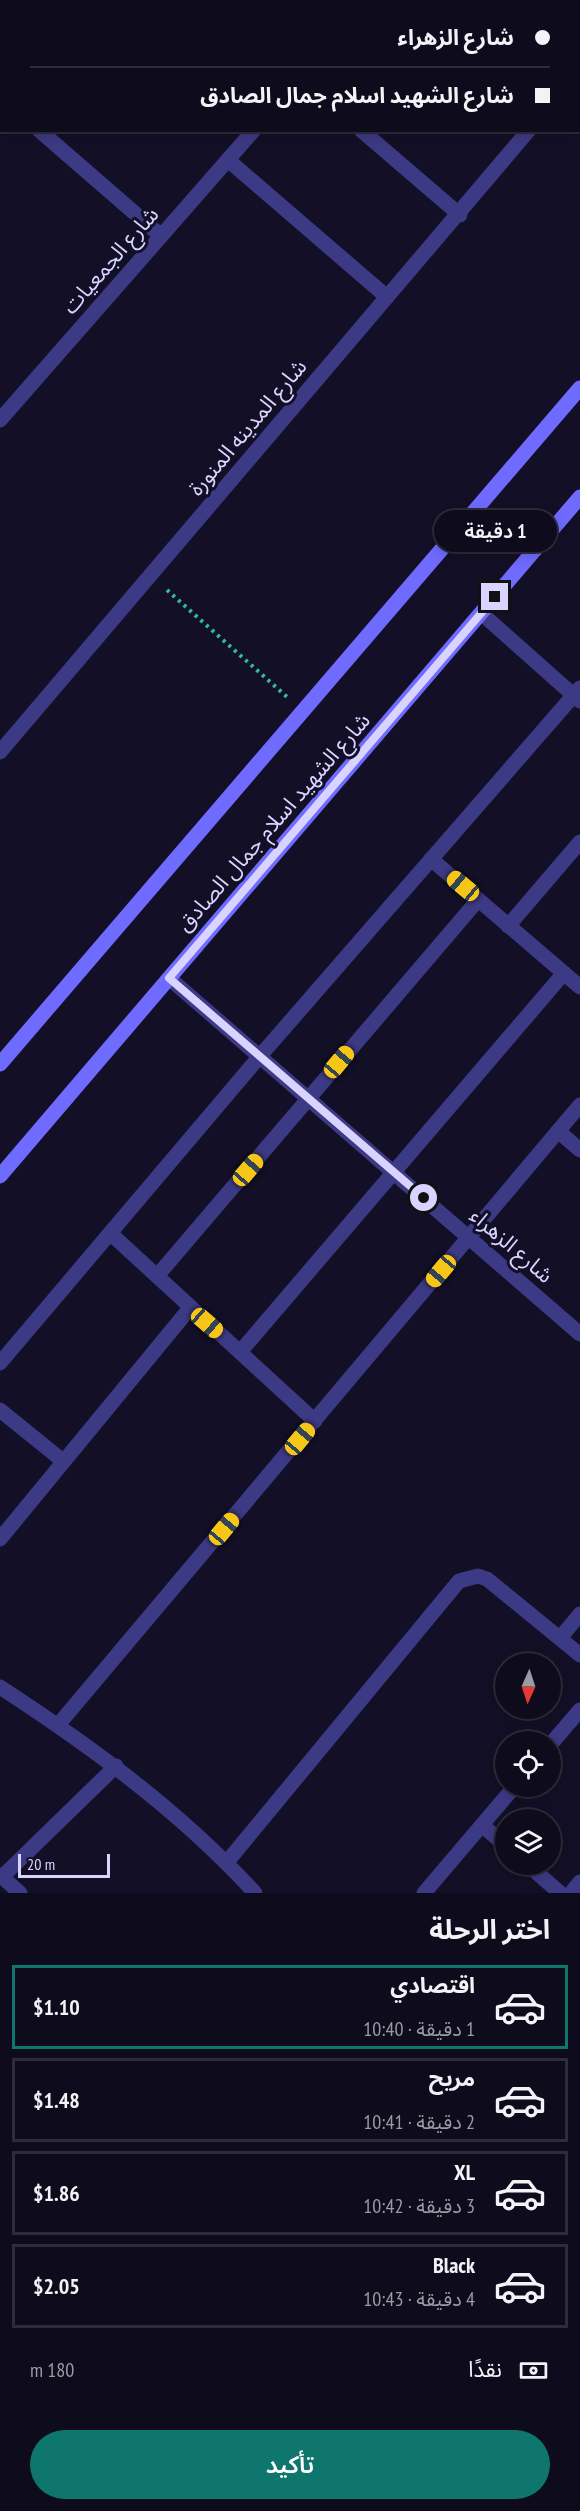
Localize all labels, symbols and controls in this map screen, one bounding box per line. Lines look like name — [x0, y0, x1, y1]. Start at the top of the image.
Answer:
text: شارع الزهراء — [398, 23, 514, 51]
text: شارع الشهيد اسلام جمال الصادق — [200, 81, 514, 109]
street label: شارع الجمعيات — [56, 201, 167, 321]
street label: شارع المدينه المنورة — [182, 353, 315, 503]
callout: 1 دقيقة — [434, 510, 556, 552]
text: 1 دقيقة — [464, 518, 527, 544]
route end — [481, 583, 508, 610]
street label: شارع الشهيد اسلام جمال الصادق — [170, 707, 378, 939]
car — [443, 868, 483, 904]
car — [321, 1042, 357, 1082]
car — [229, 1151, 267, 1189]
route start — [410, 1184, 437, 1211]
street label: شارع الزهراء — [463, 1201, 559, 1291]
car — [423, 1251, 459, 1291]
car — [188, 1304, 226, 1342]
car — [282, 1419, 318, 1459]
car — [206, 1509, 242, 1549]
north arrow — [495, 1653, 561, 1719]
map controls — [495, 1653, 561, 1875]
button: locate — [495, 1731, 561, 1797]
button: layers — [495, 1809, 561, 1875]
scale bar — [18, 1851, 110, 1878]
text: 20 m — [27, 1854, 55, 1874]
text: اختر الرحلة — [429, 1912, 550, 1946]
text: اقتصادي — [390, 1971, 475, 1999]
icon: car — [493, 1980, 547, 2034]
text: $1.10 — [33, 1993, 80, 2021]
text: 1 دقيقة · 10:40 — [363, 2016, 475, 2042]
text: مريح — [429, 2064, 475, 2092]
icon: car — [493, 2073, 547, 2127]
text: $1.48 — [33, 2086, 80, 2114]
text: 2 دقيقة · 10:41 — [363, 2109, 475, 2135]
text: XL — [454, 2158, 475, 2186]
icon: car — [493, 2166, 547, 2220]
text: $1.86 — [33, 2179, 80, 2207]
text: 3 دقيقة · 10:42 — [363, 2193, 475, 2219]
text: Black — [433, 2251, 475, 2279]
icon: car — [493, 2259, 547, 2313]
text: $2.05 — [33, 2272, 80, 2300]
text: 4 دقيقة · 10:43 — [363, 2286, 475, 2312]
icon: cash — [517, 2354, 550, 2387]
text: نقدًا — [468, 2355, 502, 2383]
text: 180 m — [30, 2357, 74, 2383]
button: تأكيد — [30, 2430, 550, 2499]

